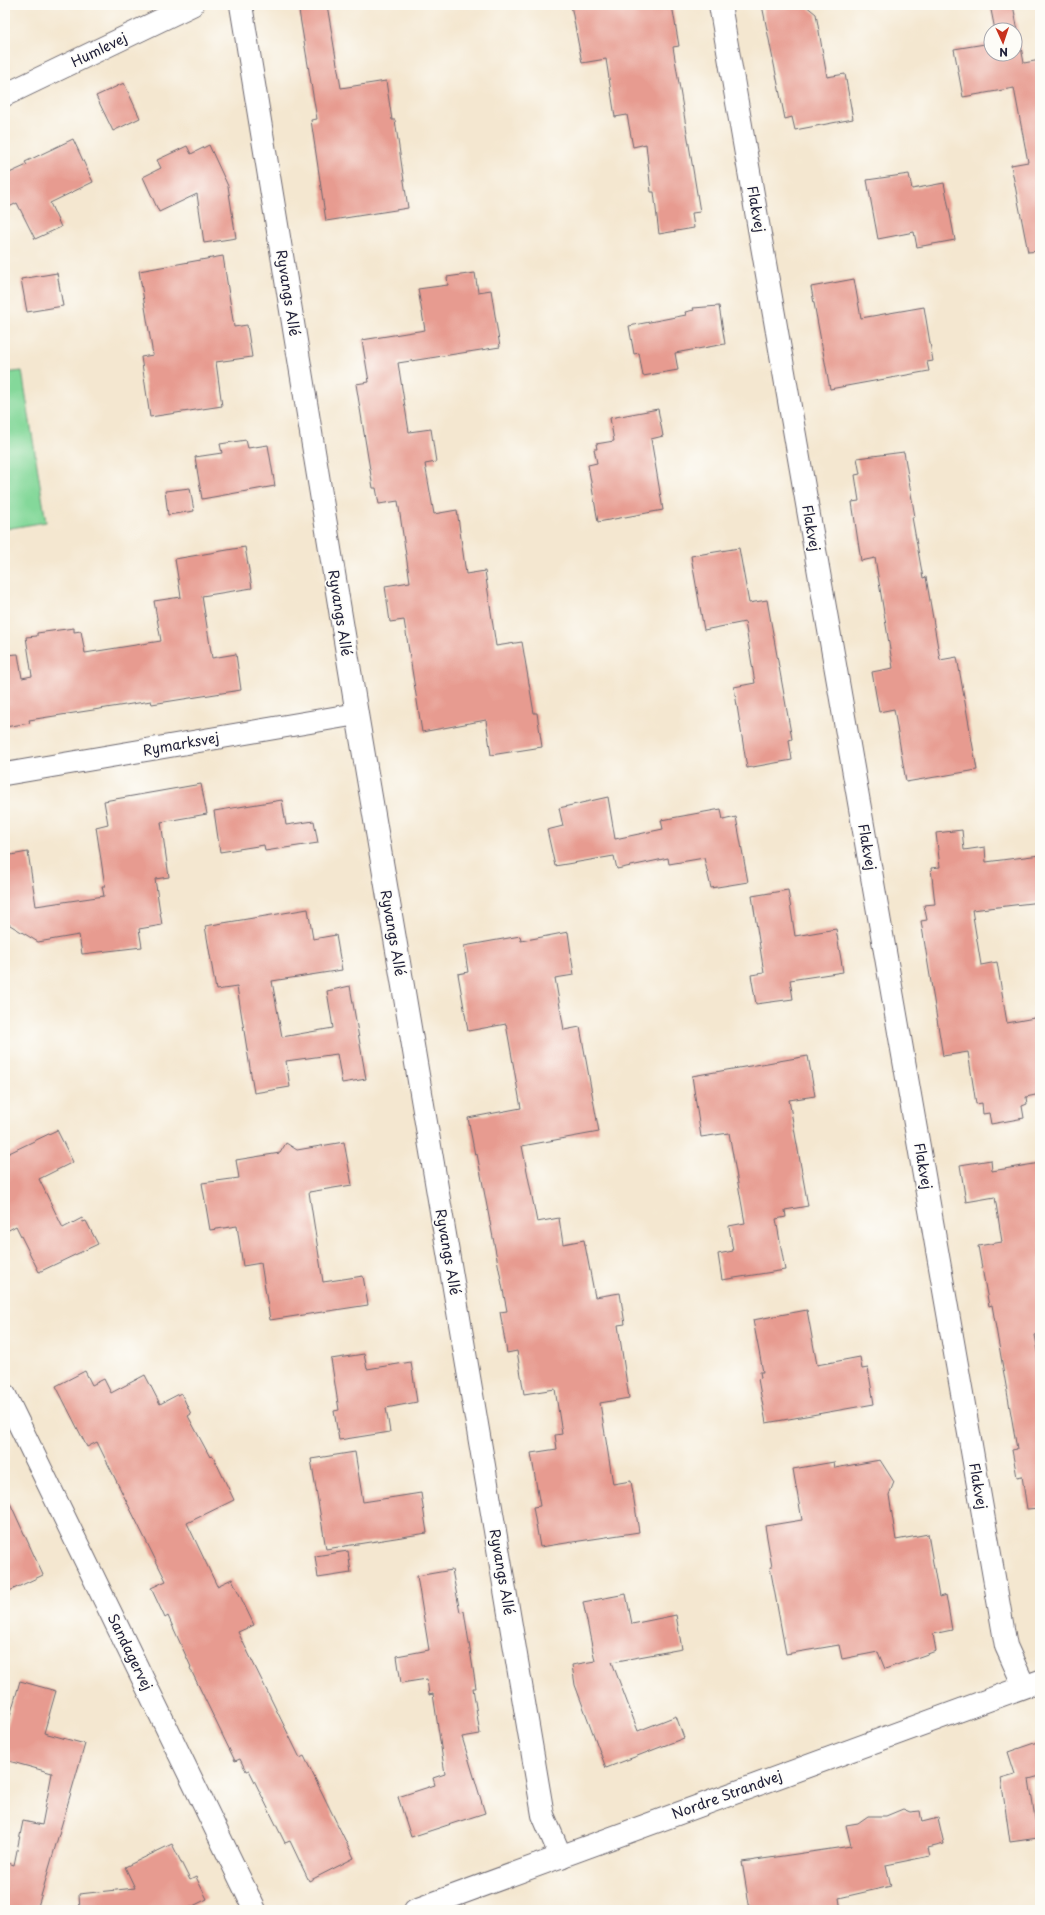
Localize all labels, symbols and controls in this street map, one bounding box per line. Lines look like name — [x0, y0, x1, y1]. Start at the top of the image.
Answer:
north arrow — [983, 22, 1023, 62]
street label: Humlevej — [67, 27, 130, 72]
text: N — [998, 44, 1008, 61]
street label: Flakvej — [742, 184, 771, 234]
street label: Ryvangs Allé — [271, 248, 306, 338]
street label: Flakvej — [797, 503, 826, 553]
street label: Ryvangs Allé — [323, 568, 358, 658]
street label: Rymarksvej — [141, 726, 221, 761]
street label: Flakvej — [853, 822, 882, 872]
street label: Ryvangs Allé — [376, 888, 411, 978]
street label: Flakvej — [909, 1141, 938, 1191]
street label: Ryvangs Allé — [431, 1207, 466, 1297]
street label: Flakvej — [964, 1461, 993, 1511]
street label: Ryvangs Allé — [485, 1527, 520, 1617]
street label: Sandagervej — [103, 1610, 158, 1694]
street label: Nordre Strandvej — [669, 1765, 785, 1824]

